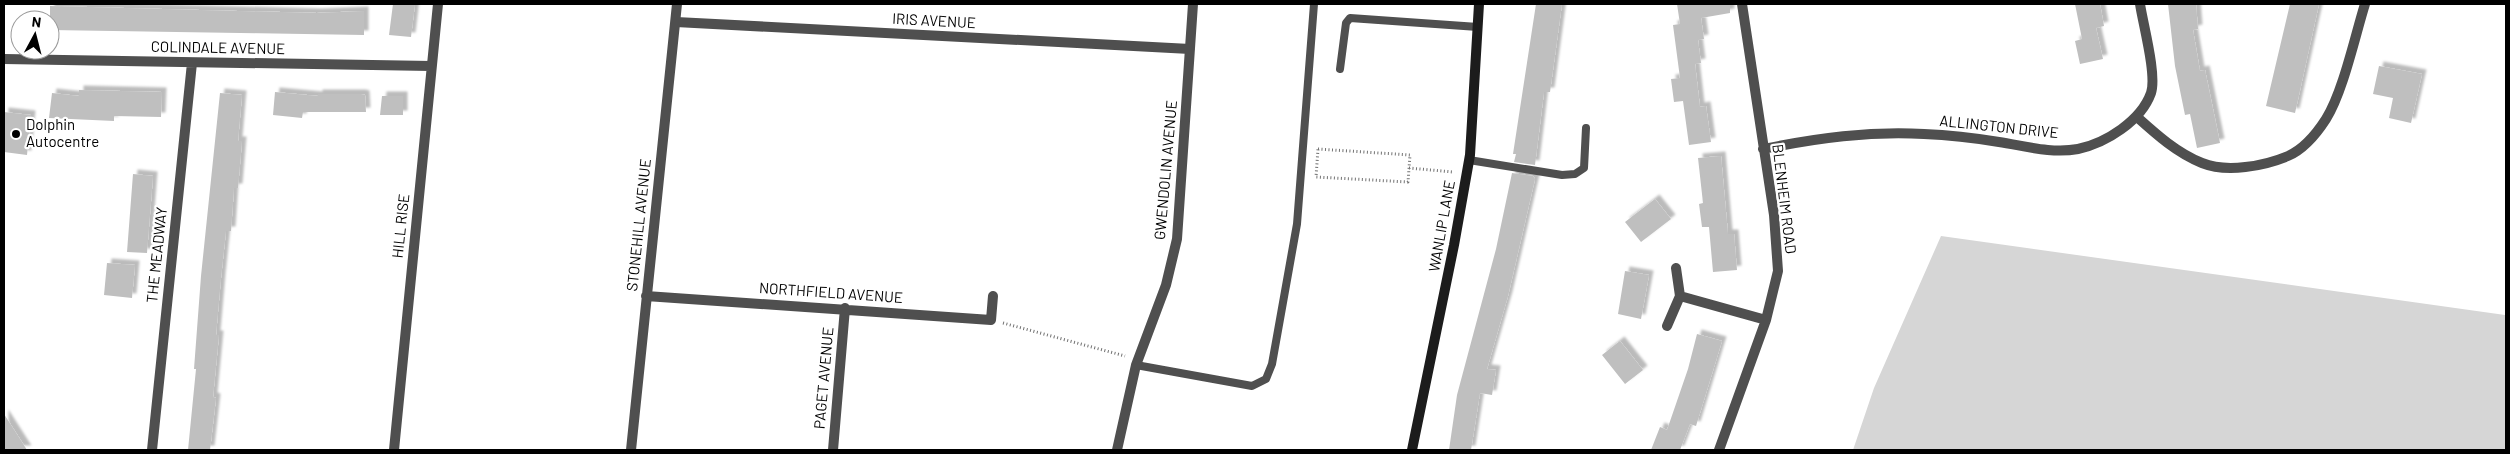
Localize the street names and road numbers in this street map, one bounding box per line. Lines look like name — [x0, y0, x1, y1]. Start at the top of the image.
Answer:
street label: IRIS AVENUE — [892, 9, 976, 31]
street label: COLINDALE AVENUE — [151, 37, 285, 57]
street label: GWENDOLIN AVENUE — [1150, 99, 1180, 241]
street label: ALLINGTON DRIVE — [1939, 111, 2059, 141]
street label: BLENHEIM ROAD — [1769, 143, 1801, 255]
street label: STONEHILL AVENUE — [622, 158, 654, 292]
street label: WANLIP LANE — [1424, 179, 1458, 273]
street label: HILL RISE — [388, 193, 412, 259]
street label: THE MEADWAY — [142, 206, 170, 304]
street label: NORTHFIELD AVENUE — [758, 278, 904, 306]
street label: PAGET AVENUE — [810, 326, 836, 430]

